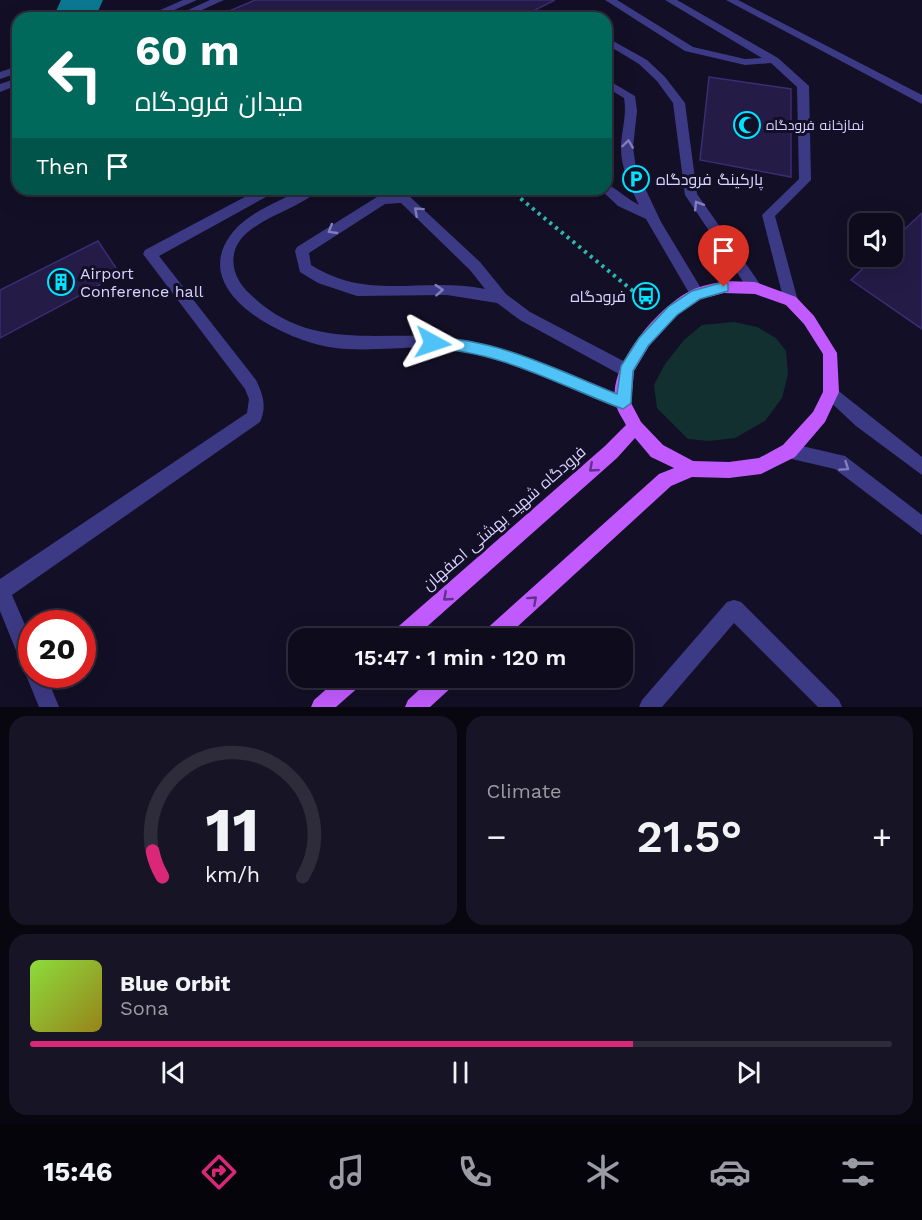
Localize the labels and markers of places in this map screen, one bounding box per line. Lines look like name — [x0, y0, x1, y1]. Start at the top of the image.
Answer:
mosque icon: نمازخانه فرودگاه — [732, 110, 762, 140]
place label: نمازخانه فرودگاه — [766, 117, 864, 133]
parking icon: پارکینگ فرودگاه — [621, 164, 651, 194]
place label: پارکینگ فرودگاه — [656, 170, 764, 191]
pin — [698, 225, 749, 287]
place label: Airport Conference hall — [80, 264, 204, 301]
building icon: Airport Conference hall — [46, 267, 76, 297]
bus stop icon: فرودگاه — [631, 281, 661, 311]
place label: فرودگاه — [570, 287, 626, 306]

